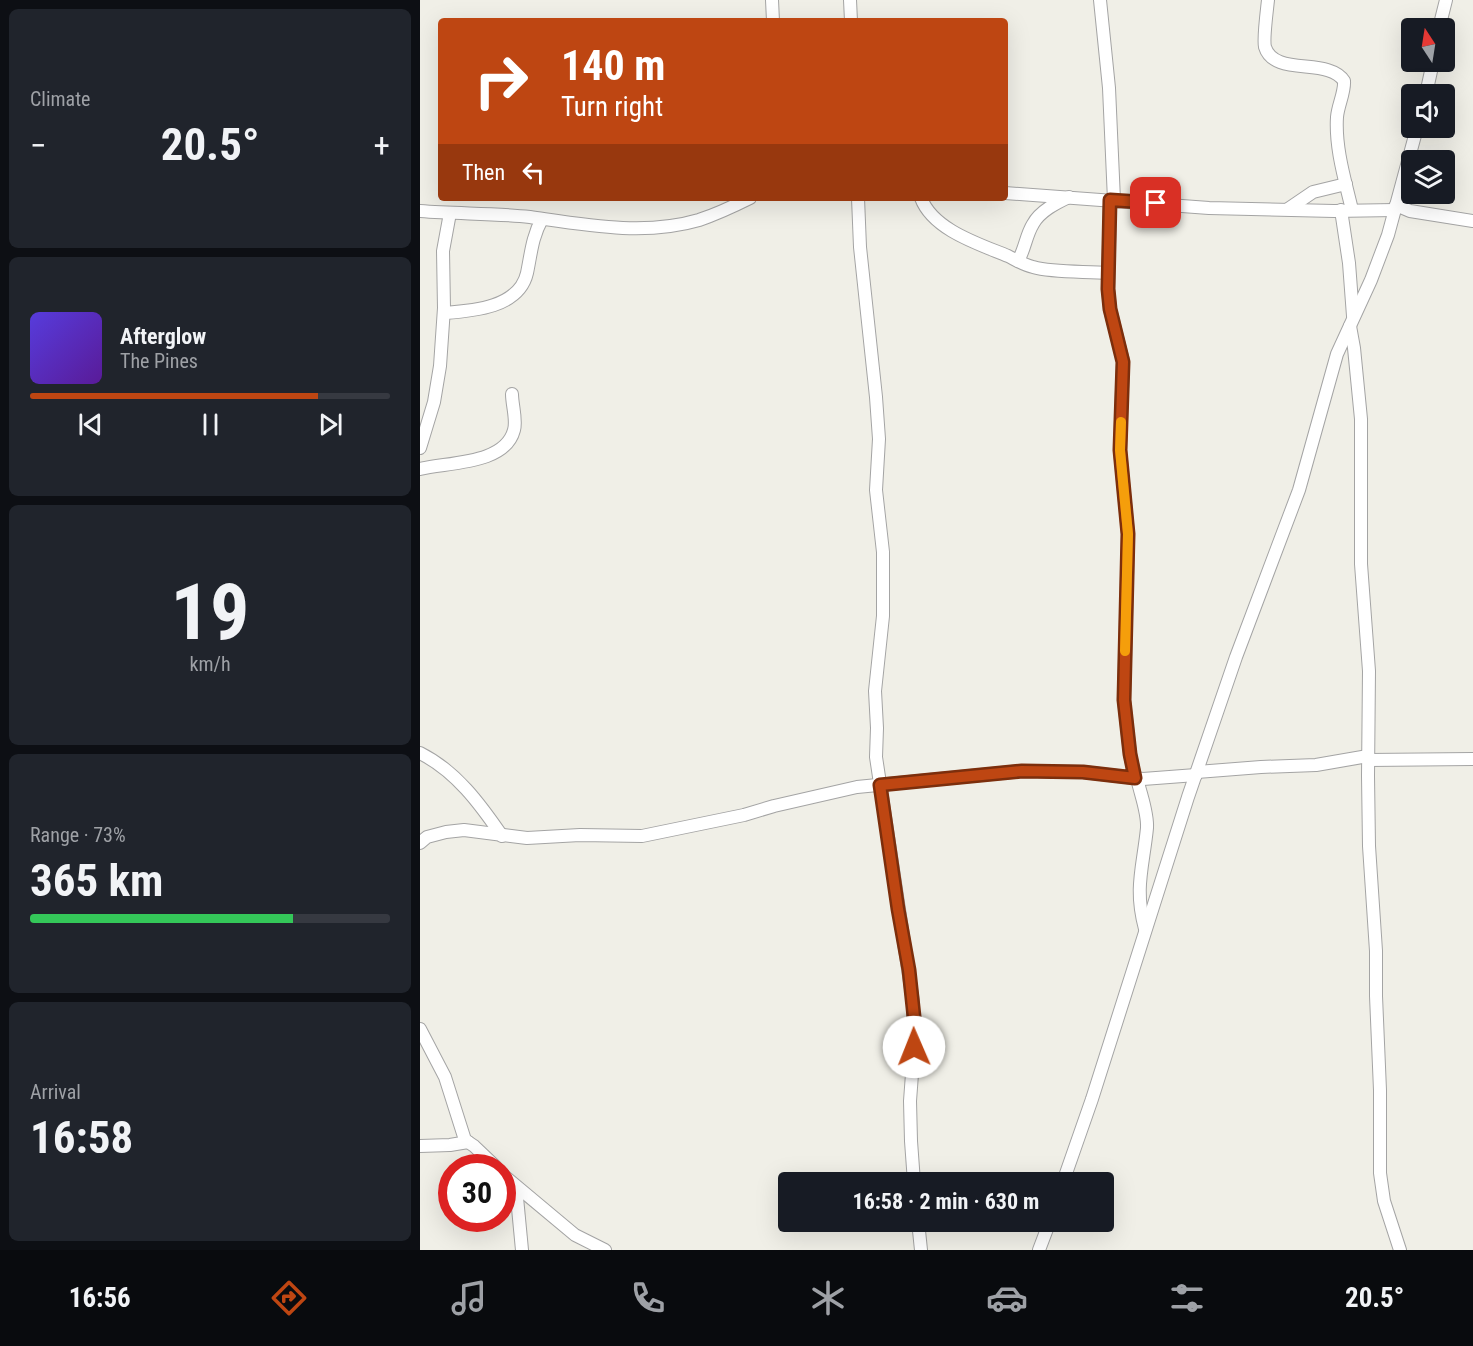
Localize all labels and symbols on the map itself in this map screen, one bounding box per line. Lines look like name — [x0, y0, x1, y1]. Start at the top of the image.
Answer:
north arrow — [1401, 18, 1455, 72]
pin — [1130, 177, 1181, 228]
position arrow — [882, 1015, 946, 1079]
speed limit sign: 30 — [438, 1154, 516, 1232]

